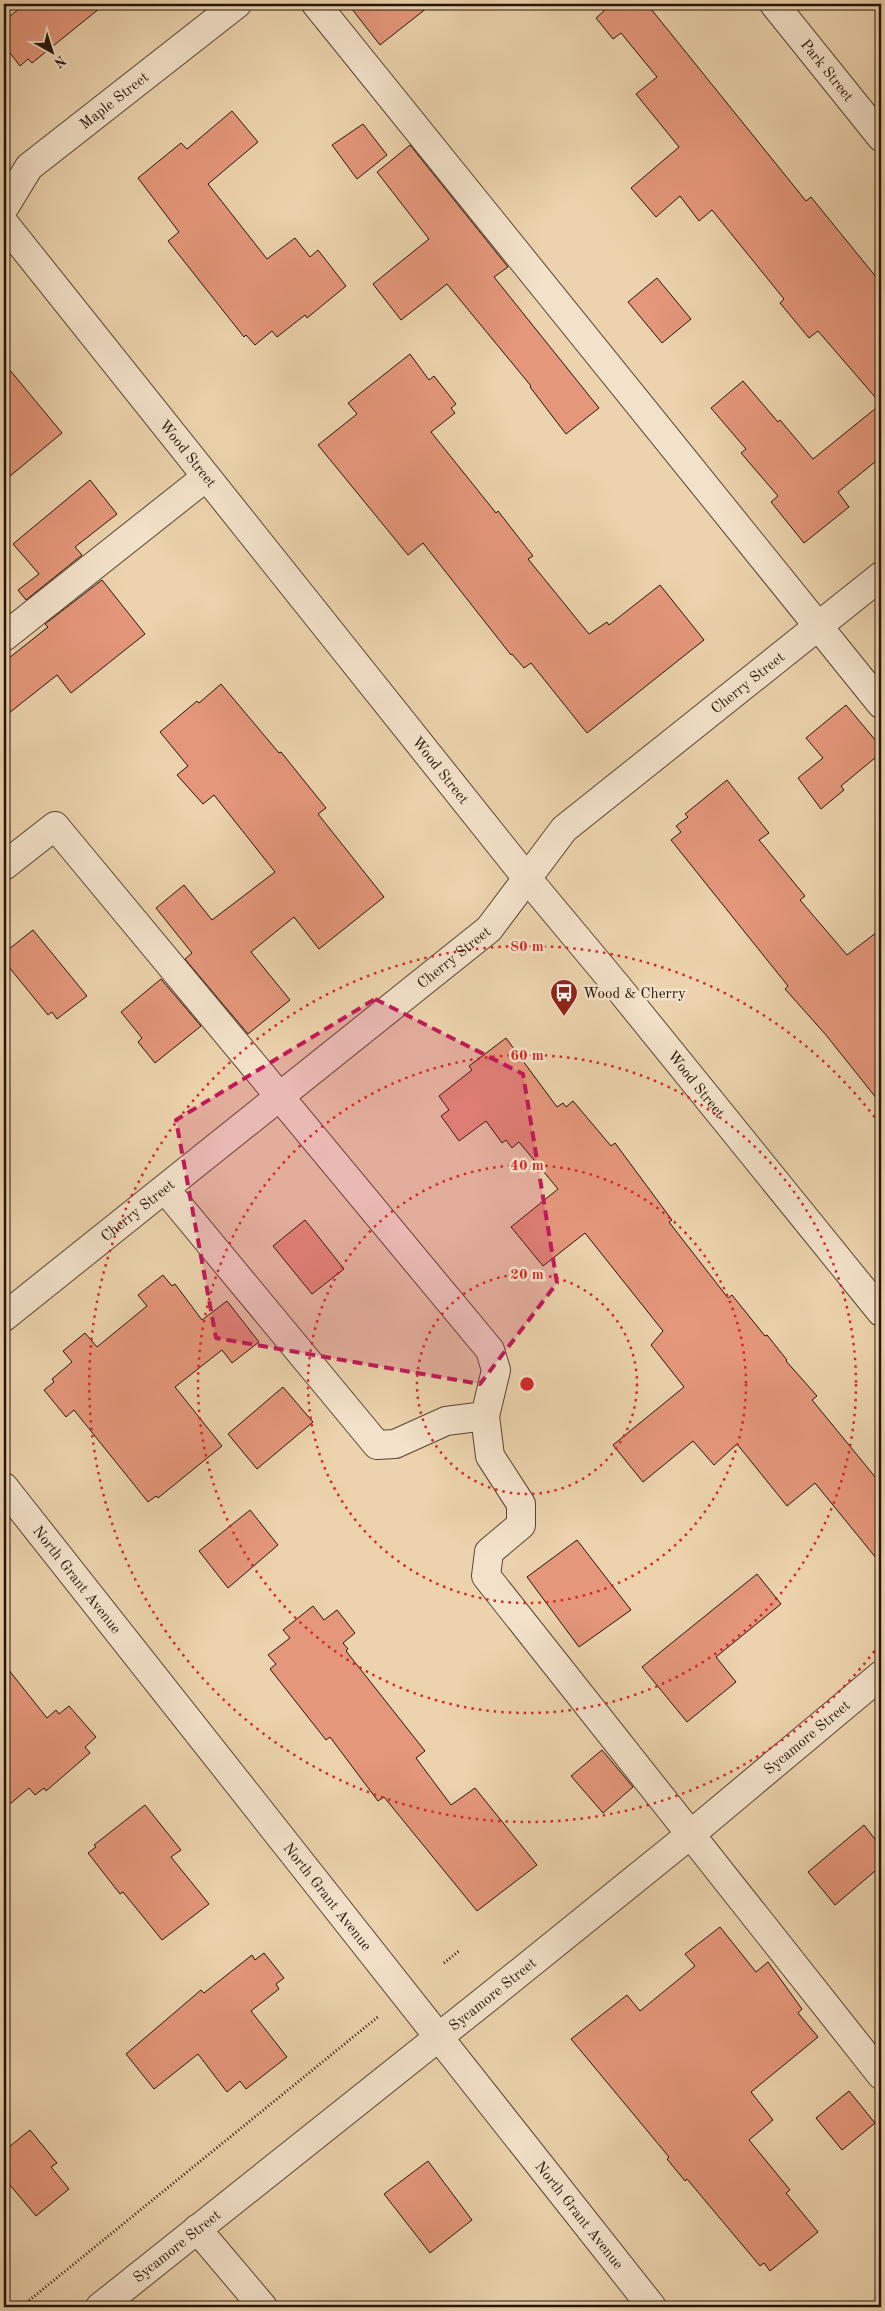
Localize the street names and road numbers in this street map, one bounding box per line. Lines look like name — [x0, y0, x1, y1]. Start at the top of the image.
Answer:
street label: Park Street — [797, 37, 855, 105]
street label: Maple Street — [78, 70, 152, 133]
street label: Wood Street — [156, 418, 218, 491]
street label: Cherry Street — [709, 650, 788, 717]
street label: Wood Street — [408, 735, 471, 808]
street label: Cherry Street — [415, 925, 494, 992]
street label: Wood Street — [664, 1049, 727, 1121]
street label: Cherry Street — [99, 1178, 178, 1245]
street label: North Grant Avenue — [29, 1524, 123, 1637]
street label: Sycamore Street — [762, 1698, 854, 1778]
street label: North Grant Avenue — [280, 1841, 373, 1954]
street label: Sycamore Street — [447, 1956, 540, 2035]
street label: North Grant Avenue — [531, 2159, 625, 2273]
street label: Sycamore Street — [131, 2208, 224, 2286]

